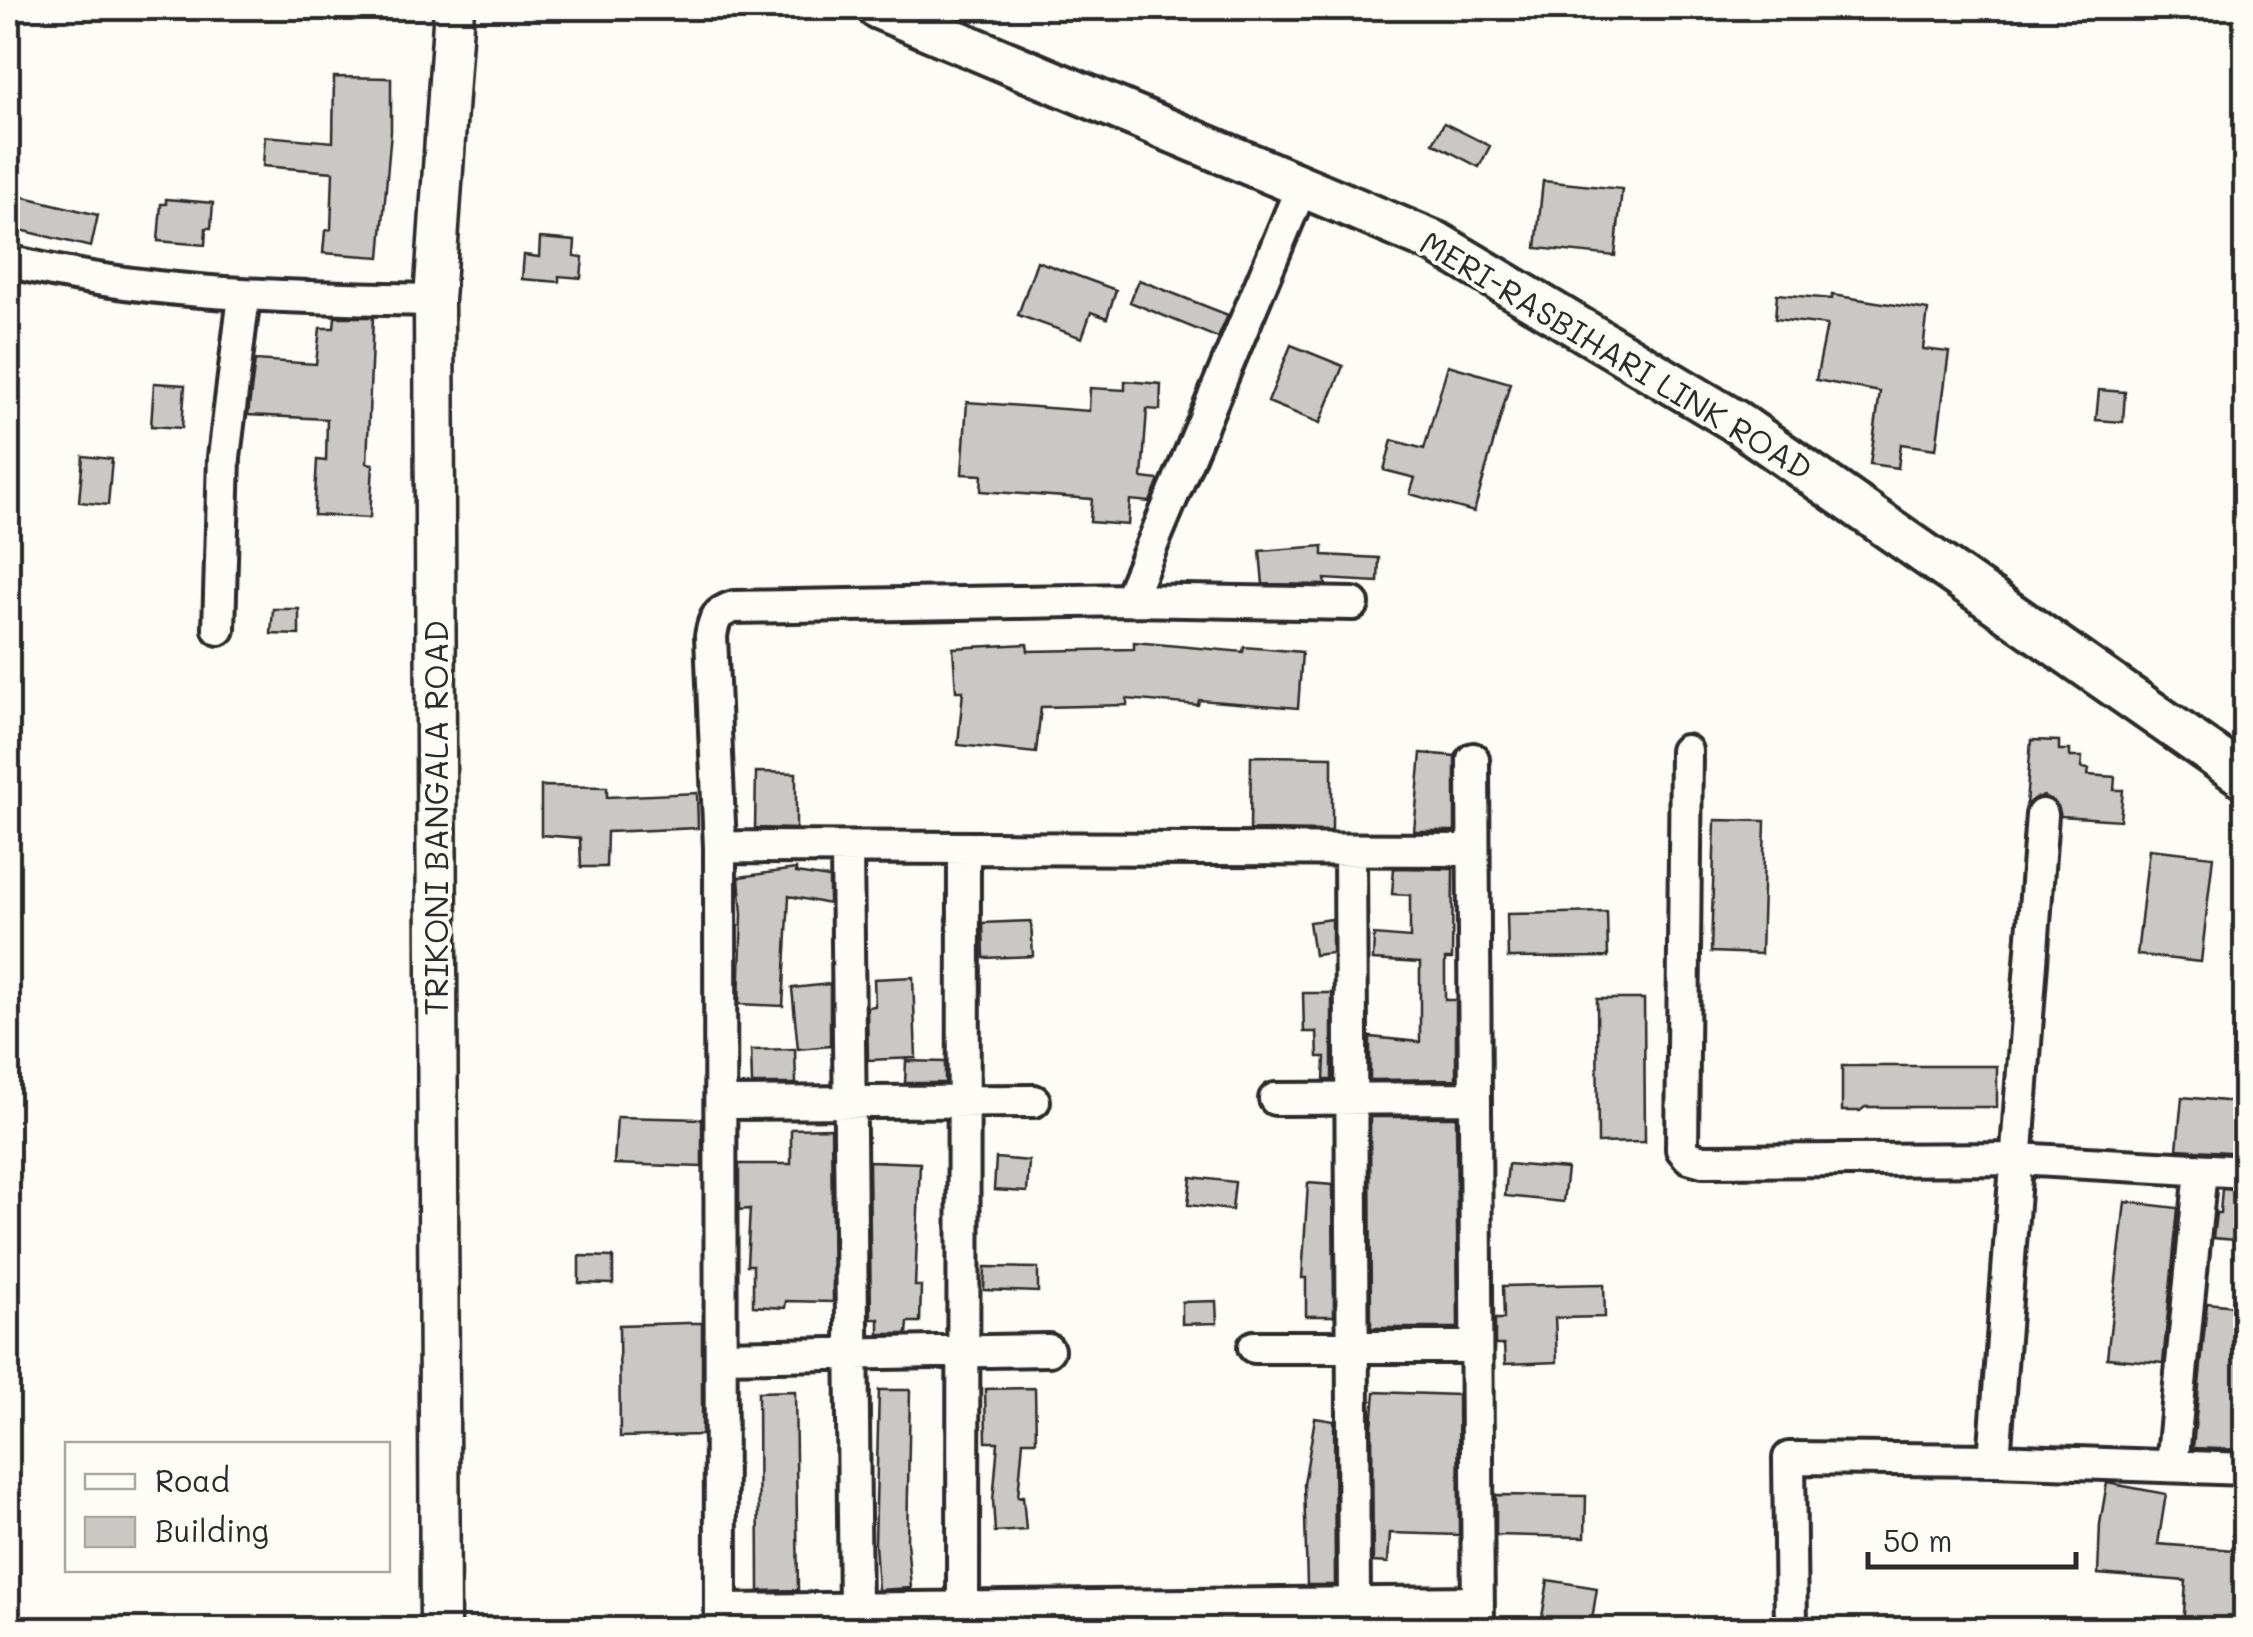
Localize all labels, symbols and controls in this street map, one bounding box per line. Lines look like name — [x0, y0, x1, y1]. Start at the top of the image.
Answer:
street label: MERI-RASBIHARI LINK ROAD — [1413, 220, 1821, 488]
street label: TRIKONI BANGALA ROAD — [414, 620, 456, 1016]
legend — [65, 1442, 390, 1572]
text: Road — [155, 1460, 230, 1500]
scale bar — [1868, 1507, 2076, 1569]
text: Building — [155, 1510, 269, 1550]
text: 50 m — [1883, 1520, 1953, 1560]

